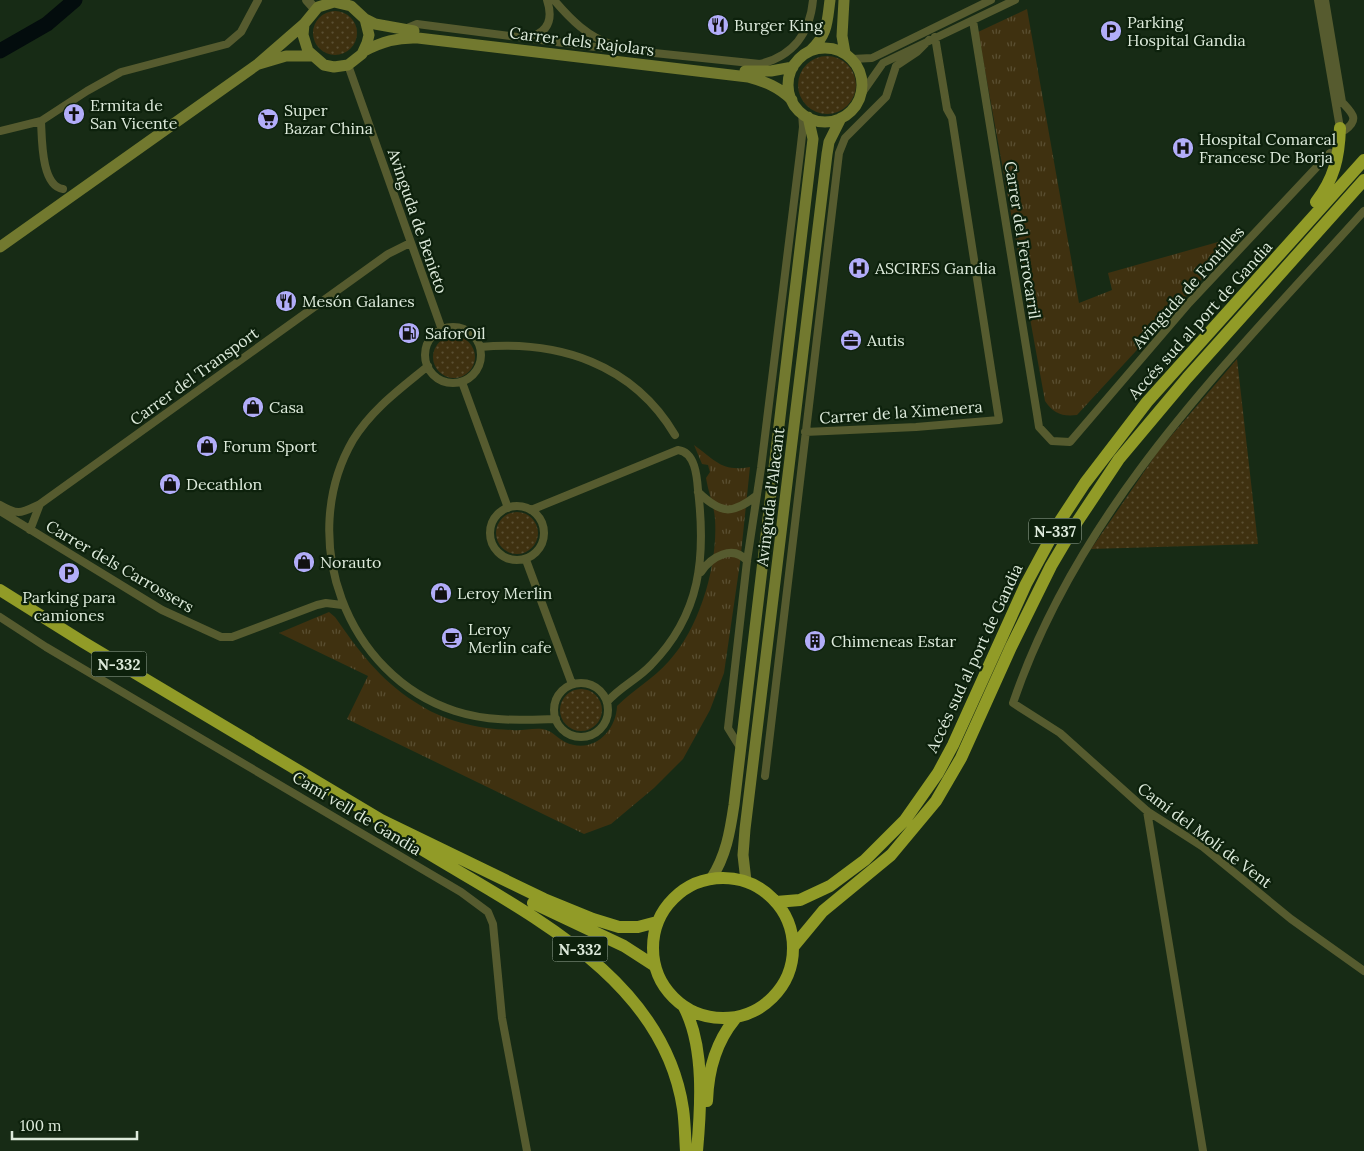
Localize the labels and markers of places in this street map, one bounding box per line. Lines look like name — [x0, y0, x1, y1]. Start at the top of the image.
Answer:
place label: Parking Hospital Gandia — [1127, 12, 1246, 50]
restaurant icon: Burger King — [706, 13, 730, 37]
place label: Burger King — [734, 15, 824, 35]
parking icon: Parking Hospital Gandia — [1099, 19, 1123, 43]
place label: Ermita de San Vicente — [90, 95, 178, 133]
place label: Super Bazar China — [284, 100, 373, 138]
church icon: Ermita de San Vicente — [62, 102, 86, 126]
supermarket icon: Super Bazar China — [256, 107, 280, 131]
place label: Hospital Comarcal Francesc De Borja — [1199, 129, 1336, 167]
hospital icon: Hospital Comarcal Francesc De Borja — [1171, 136, 1195, 160]
hospital icon: ASCIRES Gandia — [847, 256, 871, 280]
place label: ASCIRES Gandia — [874, 258, 996, 278]
restaurant icon: Mesón Galanes — [274, 289, 298, 313]
place label: Mesón Galanes — [302, 291, 415, 311]
fuel station icon: SaforOil — [397, 321, 421, 345]
place label: SaforOil — [425, 323, 486, 343]
office icon: Autis — [839, 328, 863, 352]
place label: Autis — [866, 330, 905, 350]
shop icon: Casa — [241, 395, 265, 419]
place label: Casa — [269, 397, 304, 417]
shop icon: Forum Sport — [195, 434, 219, 458]
place label: Forum Sport — [223, 436, 318, 456]
shop icon: Decathlon — [158, 472, 182, 496]
place label: Decathlon — [186, 474, 263, 494]
shop icon: Norauto — [292, 550, 316, 574]
place label: Norauto — [320, 552, 381, 572]
parking icon: Parking para camiones — [57, 561, 81, 585]
shop icon: Leroy Merlin — [429, 581, 453, 605]
place label: Leroy Merlin — [457, 583, 553, 603]
place label: Parking para camiones — [22, 587, 116, 625]
place label: Leroy Merlin cafe — [468, 619, 552, 657]
cafe icon: Leroy Merlin cafe — [440, 626, 464, 650]
building icon: Chimeneas Estar — [803, 629, 827, 653]
place label: Chimeneas Estar — [831, 631, 956, 651]

